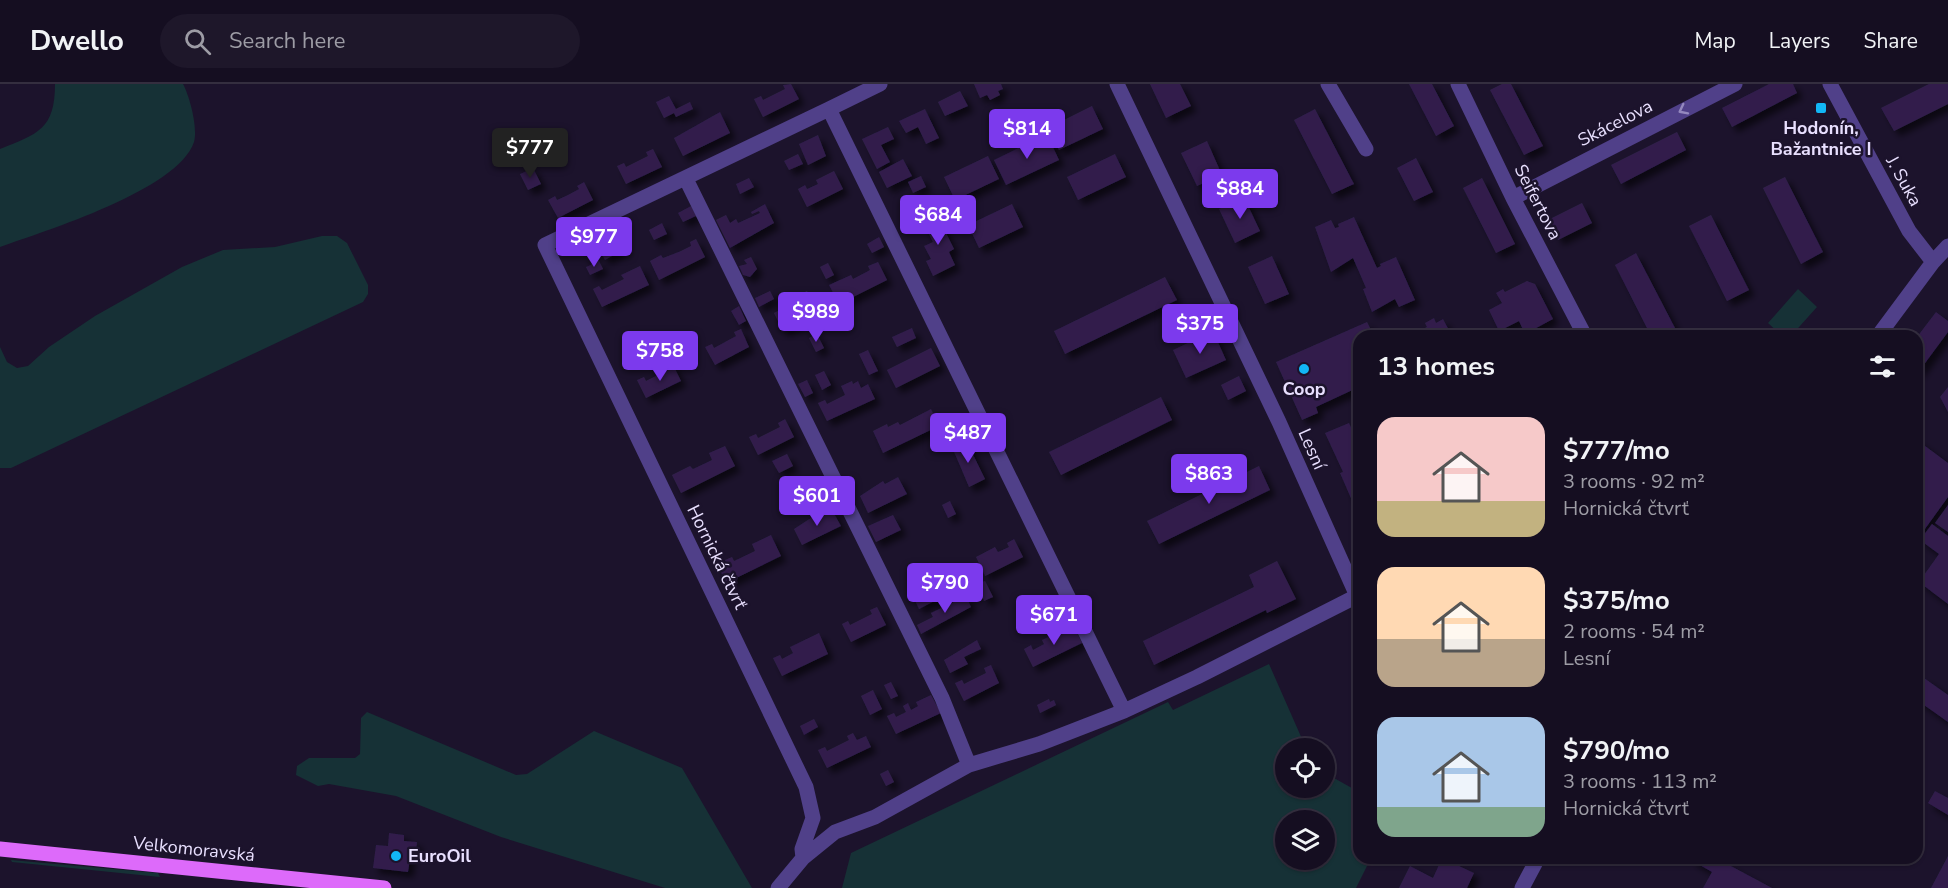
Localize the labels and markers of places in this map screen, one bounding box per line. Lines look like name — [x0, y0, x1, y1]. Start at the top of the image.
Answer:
marker: Hodonín, Bažantnice I — [1814, 101, 1828, 115]
pin: $814 — [991, 109, 1063, 160]
place label: Hodonín, Bažantnice I — [1770, 116, 1872, 161]
pin: $777 — [494, 128, 566, 179]
pin: $884 — [1204, 169, 1276, 220]
pin: $684 — [902, 195, 974, 246]
pin: $977 — [558, 217, 630, 268]
pin: $989 — [780, 292, 852, 343]
pin: $375 — [1164, 304, 1236, 355]
pin: $758 — [624, 331, 696, 382]
marker: Coop — [1297, 362, 1311, 376]
place label: Coop — [1282, 377, 1326, 401]
pin: $487 — [932, 413, 1004, 464]
pin: $863 — [1173, 454, 1245, 505]
pin: $601 — [781, 476, 853, 527]
pin: $790 — [909, 563, 981, 614]
pin: $671 — [1018, 595, 1090, 646]
place label: EuroOil — [408, 844, 471, 868]
marker: EuroOil — [389, 849, 403, 863]

